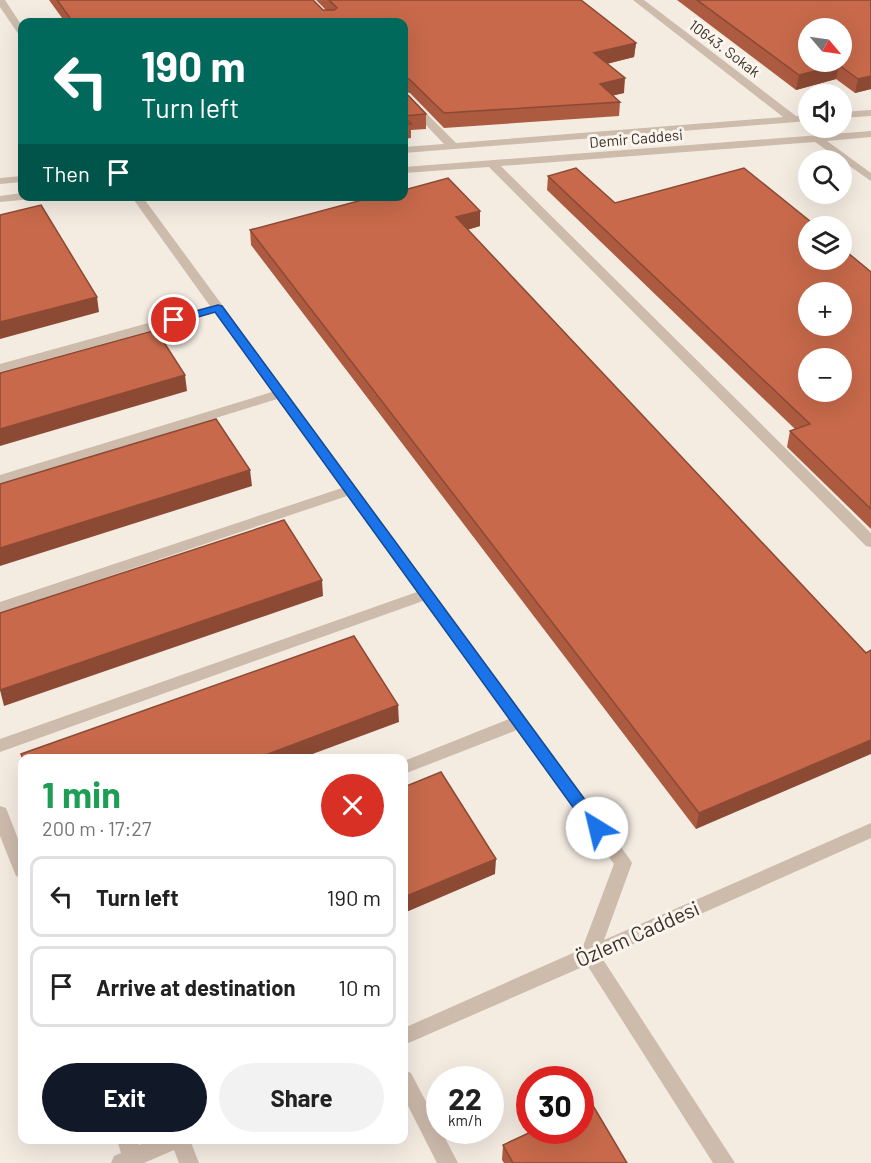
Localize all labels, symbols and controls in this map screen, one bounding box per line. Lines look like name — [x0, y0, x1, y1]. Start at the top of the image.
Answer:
street label: 10643. Sokak — [686, 16, 764, 81]
north arrow — [798, 18, 852, 72]
map controls — [798, 18, 852, 402]
text: 190 m — [141, 40, 246, 90]
icon: left — [42, 42, 120, 120]
button: sound — [798, 84, 852, 138]
text: Turn left — [141, 91, 239, 123]
street label: Demir Caddesi — [588, 125, 684, 151]
button: search — [798, 150, 852, 204]
icon: arrive — [102, 156, 135, 189]
text: Then — [42, 160, 90, 186]
button: layers — [798, 216, 852, 270]
button: + — [798, 282, 852, 336]
pin — [148, 294, 199, 345]
icon: arrive — [157, 303, 190, 336]
button: − — [798, 348, 852, 402]
text: 1 min — [42, 772, 121, 815]
button: close — [321, 774, 384, 837]
position arrow — [565, 796, 629, 860]
text: 200 m · 17:27 — [42, 816, 151, 840]
icon: left — [45, 880, 78, 913]
text: Turn left — [96, 884, 179, 910]
text: 190 m — [327, 884, 381, 910]
street label: Özlem Caddesi — [571, 895, 703, 971]
icon: arrive — [45, 970, 78, 1003]
text: Arrive at destination — [96, 974, 295, 1000]
text: 10 m — [338, 974, 381, 1000]
button: Exit — [42, 1063, 207, 1132]
button: Share — [219, 1063, 384, 1132]
speed limit sign: 30 — [516, 1066, 594, 1144]
text: 22 — [448, 1080, 482, 1116]
text: km/h — [448, 1111, 482, 1129]

